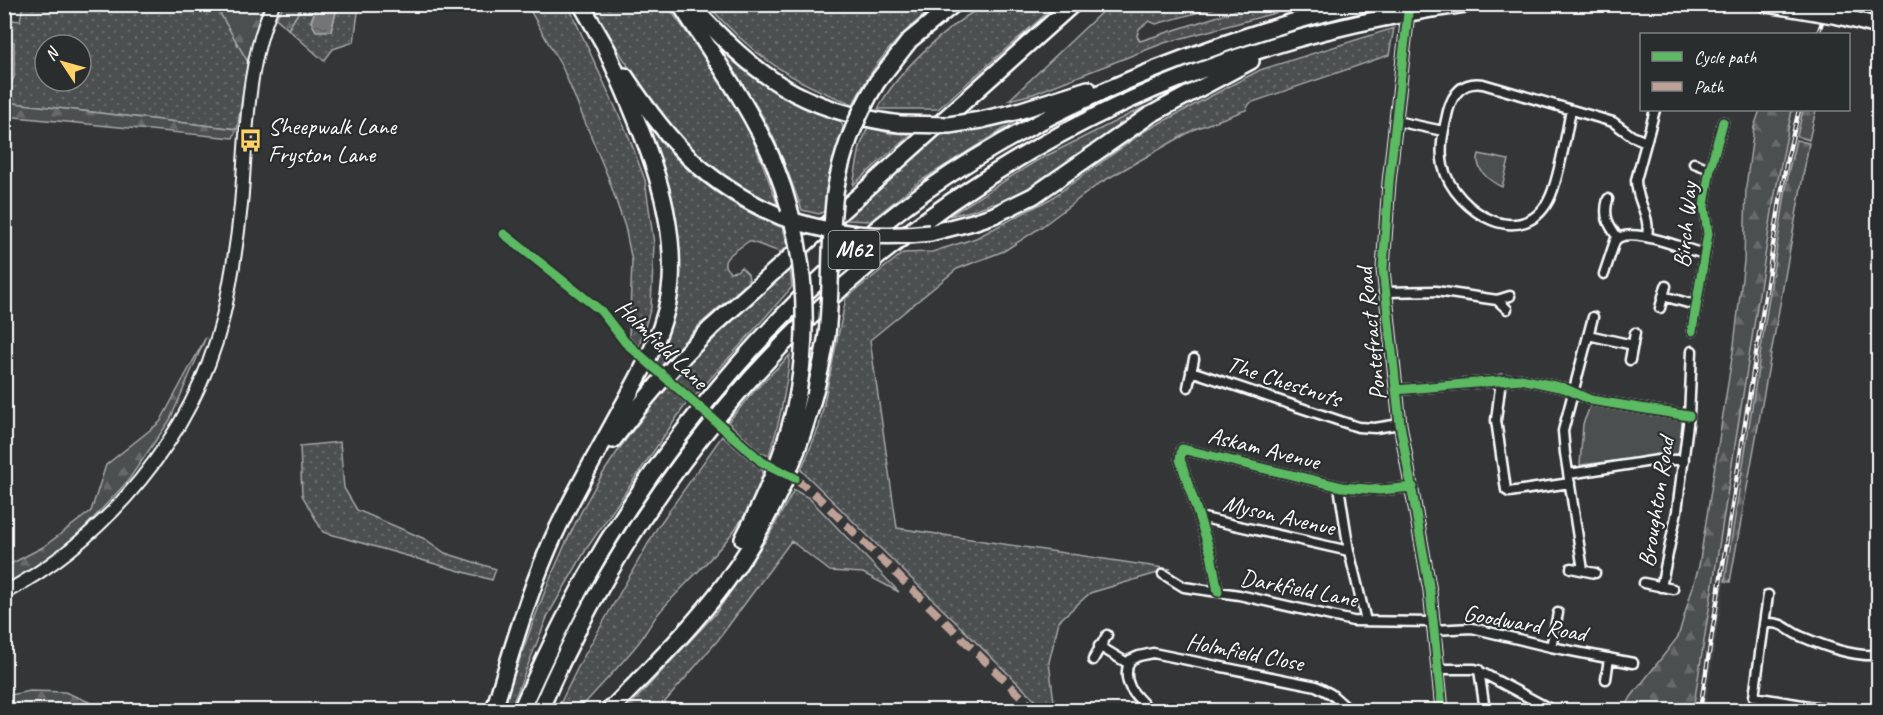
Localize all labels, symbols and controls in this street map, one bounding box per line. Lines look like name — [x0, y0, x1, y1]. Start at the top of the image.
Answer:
north arrow — [33, 33, 93, 93]
legend — [1640, 33, 1850, 111]
text: N — [41, 42, 64, 65]
text: Cycle path — [1694, 46, 1757, 68]
text: Path — [1694, 76, 1724, 98]
place label: Sheepwalk Lane Fryston Lane — [268, 111, 398, 169]
bus stop icon: Sheepwalk Lane Fryston Lane — [237, 127, 263, 153]
street label: Birch Way — [1666, 179, 1704, 269]
road number: M62 — [828, 231, 880, 269]
street label: Pontefract Road — [1349, 263, 1393, 402]
street label: Holmfield Lane — [609, 292, 716, 397]
street label: The Chestnuts — [1223, 348, 1348, 414]
street label: Askam Avenue — [1205, 420, 1325, 477]
street label: Broughton Road — [1631, 431, 1682, 569]
street label: Myson Avenue — [1220, 488, 1340, 543]
street label: Darkfield Lane — [1238, 562, 1362, 614]
street label: Goodward Road — [1461, 597, 1592, 649]
street label: Holmfield Close — [1184, 626, 1308, 678]

